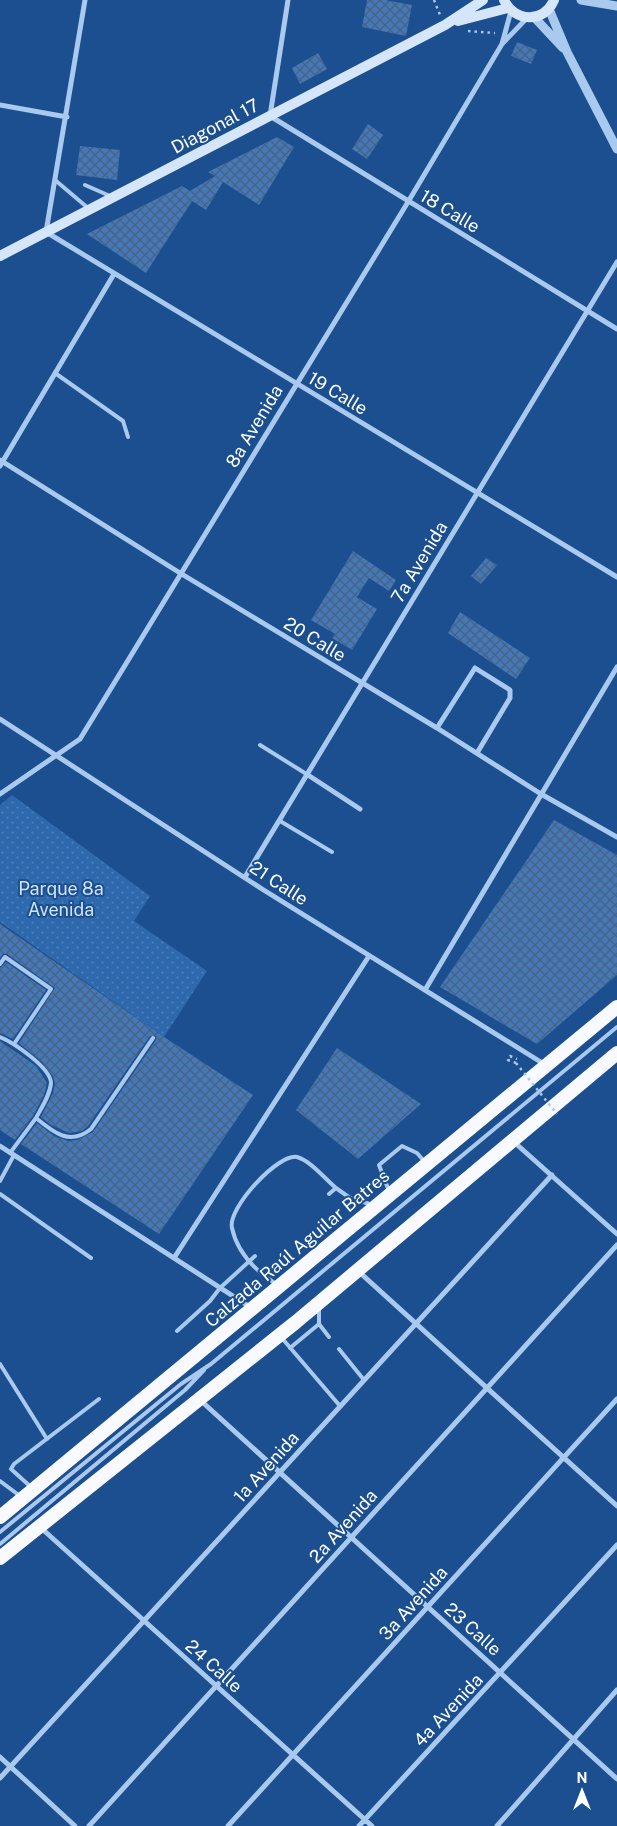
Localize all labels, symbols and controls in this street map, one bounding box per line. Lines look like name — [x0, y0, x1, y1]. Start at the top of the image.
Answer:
street label: Diagonal 17 — [168, 94, 262, 158]
street label: 18 Calle — [416, 185, 484, 237]
street label: 19 Calle — [304, 367, 372, 419]
street label: 8a Avenida — [221, 381, 287, 471]
street label: 7a Avenida — [386, 517, 452, 607]
street label: 20 Calle — [280, 612, 350, 666]
street label: 21 Calle — [246, 856, 312, 910]
park label: Parque 8a Avenida — [18, 878, 104, 920]
street label: Calzada Raúl Aguilar Batres — [201, 1165, 393, 1331]
street label: 1a Avenida — [229, 1427, 303, 1507]
street label: 2a Avenida — [305, 1485, 381, 1567]
street label: 3a Avenida — [374, 1562, 452, 1644]
street label: 23 Calle — [440, 1598, 506, 1660]
street label: 24 Calle — [181, 1635, 247, 1697]
street label: 4a Avenida — [409, 1669, 487, 1751]
north arrow — [557, 1766, 607, 1816]
text: N — [577, 1770, 587, 1786]

